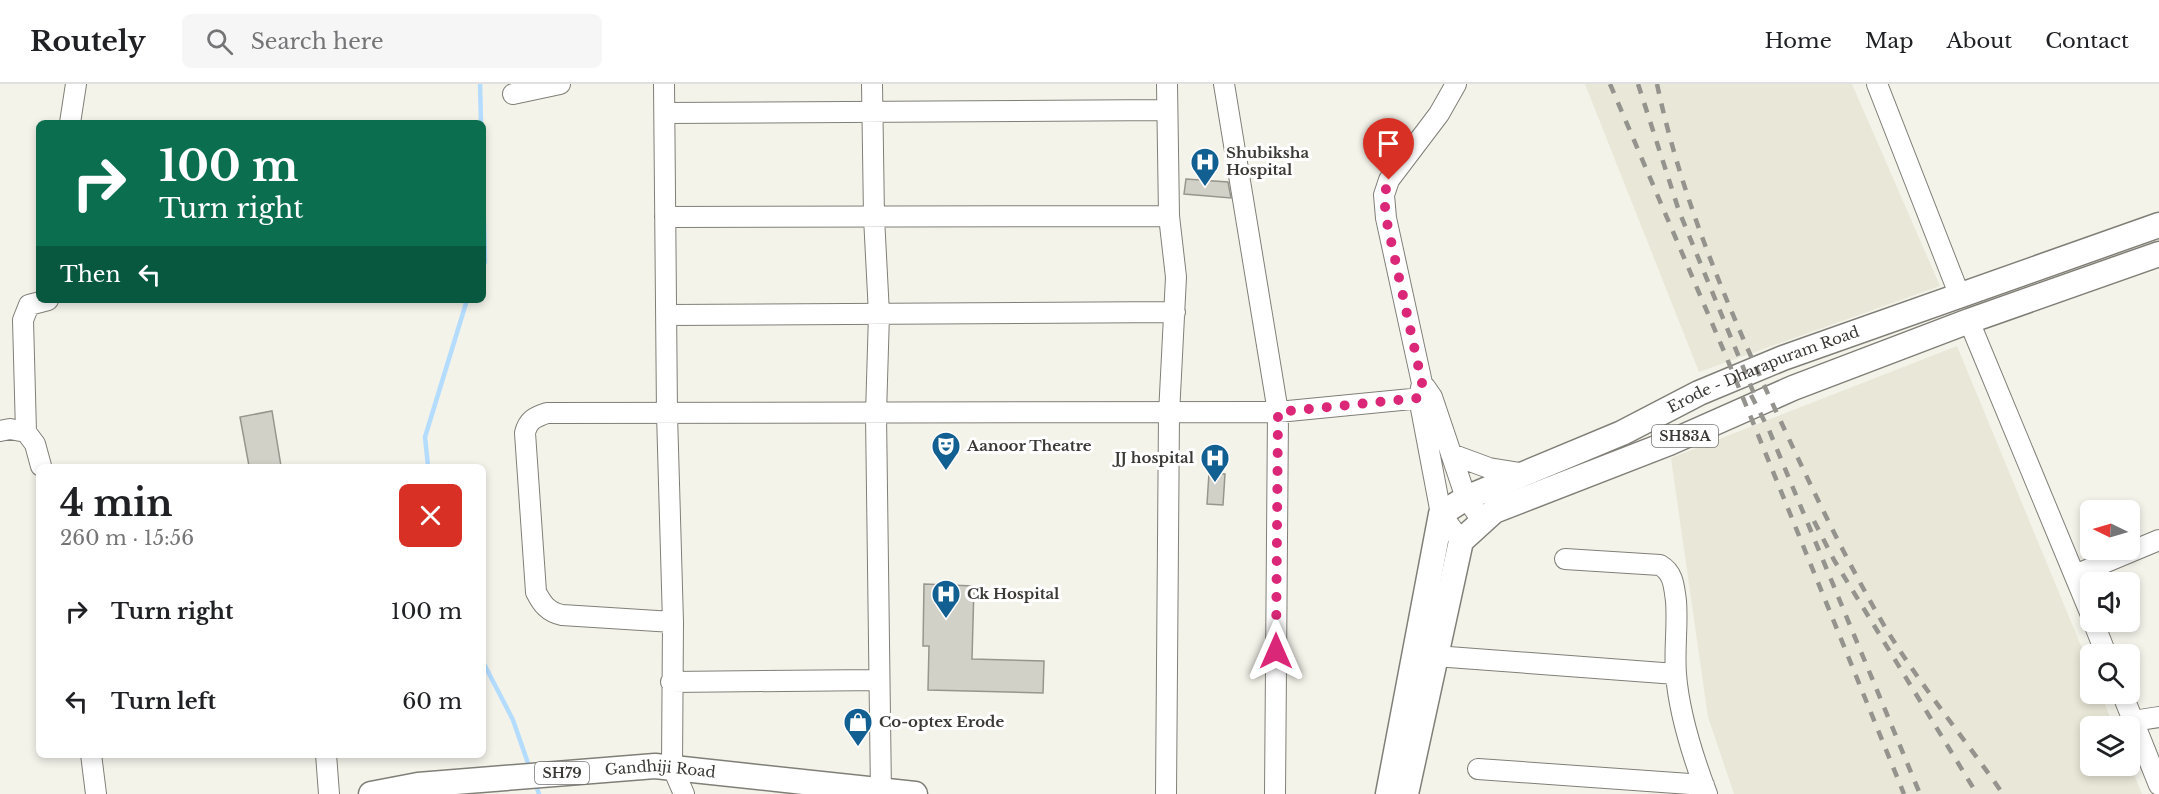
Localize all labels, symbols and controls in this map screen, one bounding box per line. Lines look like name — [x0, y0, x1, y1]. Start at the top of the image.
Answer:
search box — [182, 14, 602, 68]
text: Routely — [30, 24, 146, 59]
icon: search — [203, 25, 236, 58]
text: Search here — [251, 28, 384, 55]
text: Home — [1765, 28, 1832, 54]
text: Map — [1865, 28, 1913, 54]
text: About — [1946, 28, 2012, 54]
text: Contact — [2045, 28, 2129, 54]
pin — [1363, 118, 1414, 180]
icon: arrive — [1372, 127, 1405, 160]
text: 100 m — [159, 140, 298, 192]
place label: Shubiksha Hospital — [1226, 143, 1309, 179]
icon: right — [60, 144, 138, 222]
hospital icon: Shubiksha Hospital — [1189, 146, 1221, 188]
text: Turn right — [159, 192, 303, 225]
icon: left — [133, 258, 166, 291]
text: Then — [60, 261, 121, 288]
street label: Erode - Dharapuram Road — [1664, 322, 1862, 417]
road number: SH83A — [1652, 425, 1718, 447]
theatre icon: Aanoor Theatre — [930, 430, 962, 472]
place label: Aanoor Theatre — [966, 436, 1092, 455]
hospital icon: JJ hospital — [1199, 442, 1231, 484]
place label: JJ hospital — [1112, 448, 1195, 467]
text: 4 min — [60, 481, 172, 526]
button: close — [399, 484, 462, 547]
north arrow — [2080, 500, 2140, 560]
map controls — [2080, 500, 2140, 776]
text: 260 m · 15:56 — [60, 526, 194, 550]
button: sound — [2080, 572, 2140, 632]
hospital icon: Ck Hospital — [930, 578, 962, 620]
place label: Ck Hospital — [967, 584, 1060, 603]
icon: right — [60, 595, 93, 628]
text: Turn right — [111, 598, 233, 625]
text: 100 m — [391, 598, 462, 625]
position arrow — [1244, 619, 1308, 683]
button: search — [2080, 644, 2140, 704]
icon: left — [60, 685, 93, 718]
text: Turn left — [111, 688, 216, 715]
text: 60 m — [402, 688, 462, 715]
shop icon: Co-optex Erode — [842, 706, 874, 748]
place label: Co-optex Erode — [879, 712, 1004, 731]
button: layers — [2080, 716, 2140, 776]
street label: Gandhiji Road — [604, 756, 717, 781]
road number: SH79 — [535, 762, 589, 784]

